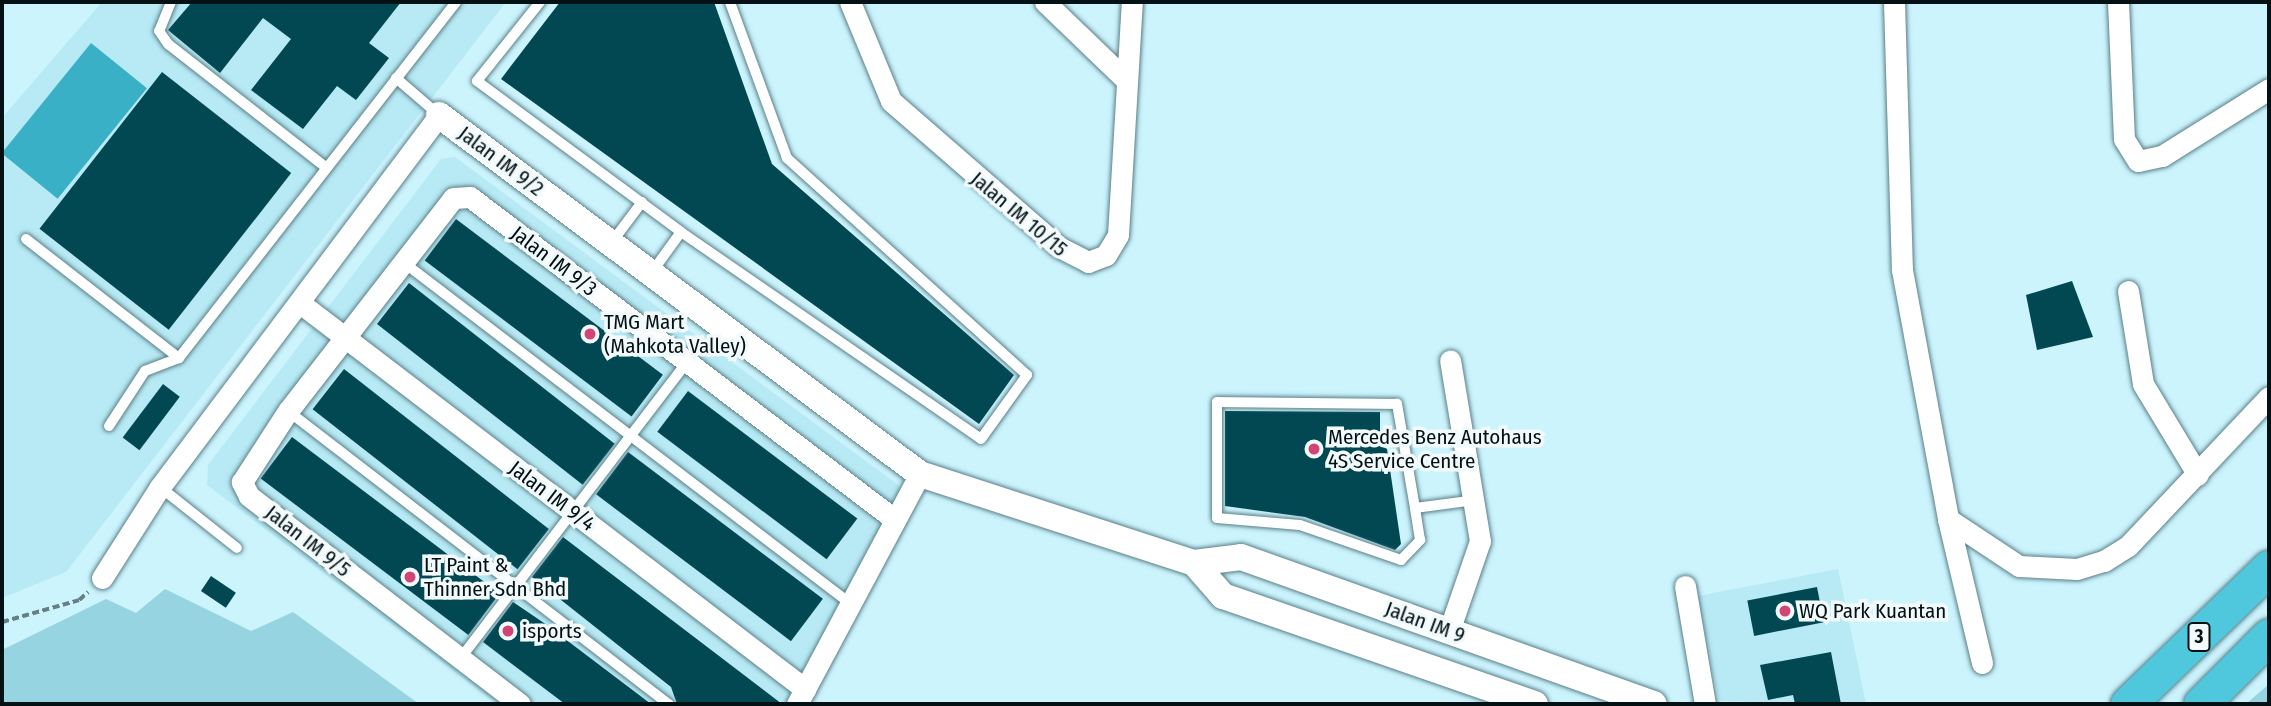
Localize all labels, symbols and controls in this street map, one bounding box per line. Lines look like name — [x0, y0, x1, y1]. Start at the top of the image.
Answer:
street label: Jalan IM 9/2 — [453, 121, 549, 201]
street label: Jalan IM 10/15 — [966, 166, 1072, 262]
street label: Jalan IM 9/3 — [506, 221, 602, 301]
place label: TMG Mart (Mahkota Valley) — [604, 309, 746, 359]
marker: TMG Mart (Mahkota Valley) — [582, 326, 598, 342]
place label: Mercedes Benz Autohaus 4S Service Centre — [1328, 424, 1542, 474]
marker: Mercedes Benz Autohaus 4S Service Centre — [1306, 441, 1322, 457]
street label: Jalan IM 9/4 — [504, 455, 600, 537]
street label: Jalan IM 9/5 — [260, 500, 356, 582]
place label: LT Paint & Thinner Sdn Bhd — [424, 552, 566, 602]
marker: LT Paint & Thinner Sdn Bhd — [402, 569, 418, 585]
street label: Jalan IM 9 — [1382, 596, 1468, 648]
place label: WQ Park Kuantan — [1799, 598, 1946, 624]
marker: WQ Park Kuantan — [1777, 603, 1793, 619]
place label: isports — [522, 618, 582, 644]
road number: 3 — [2187, 622, 2211, 652]
marker: isports — [500, 623, 516, 639]

